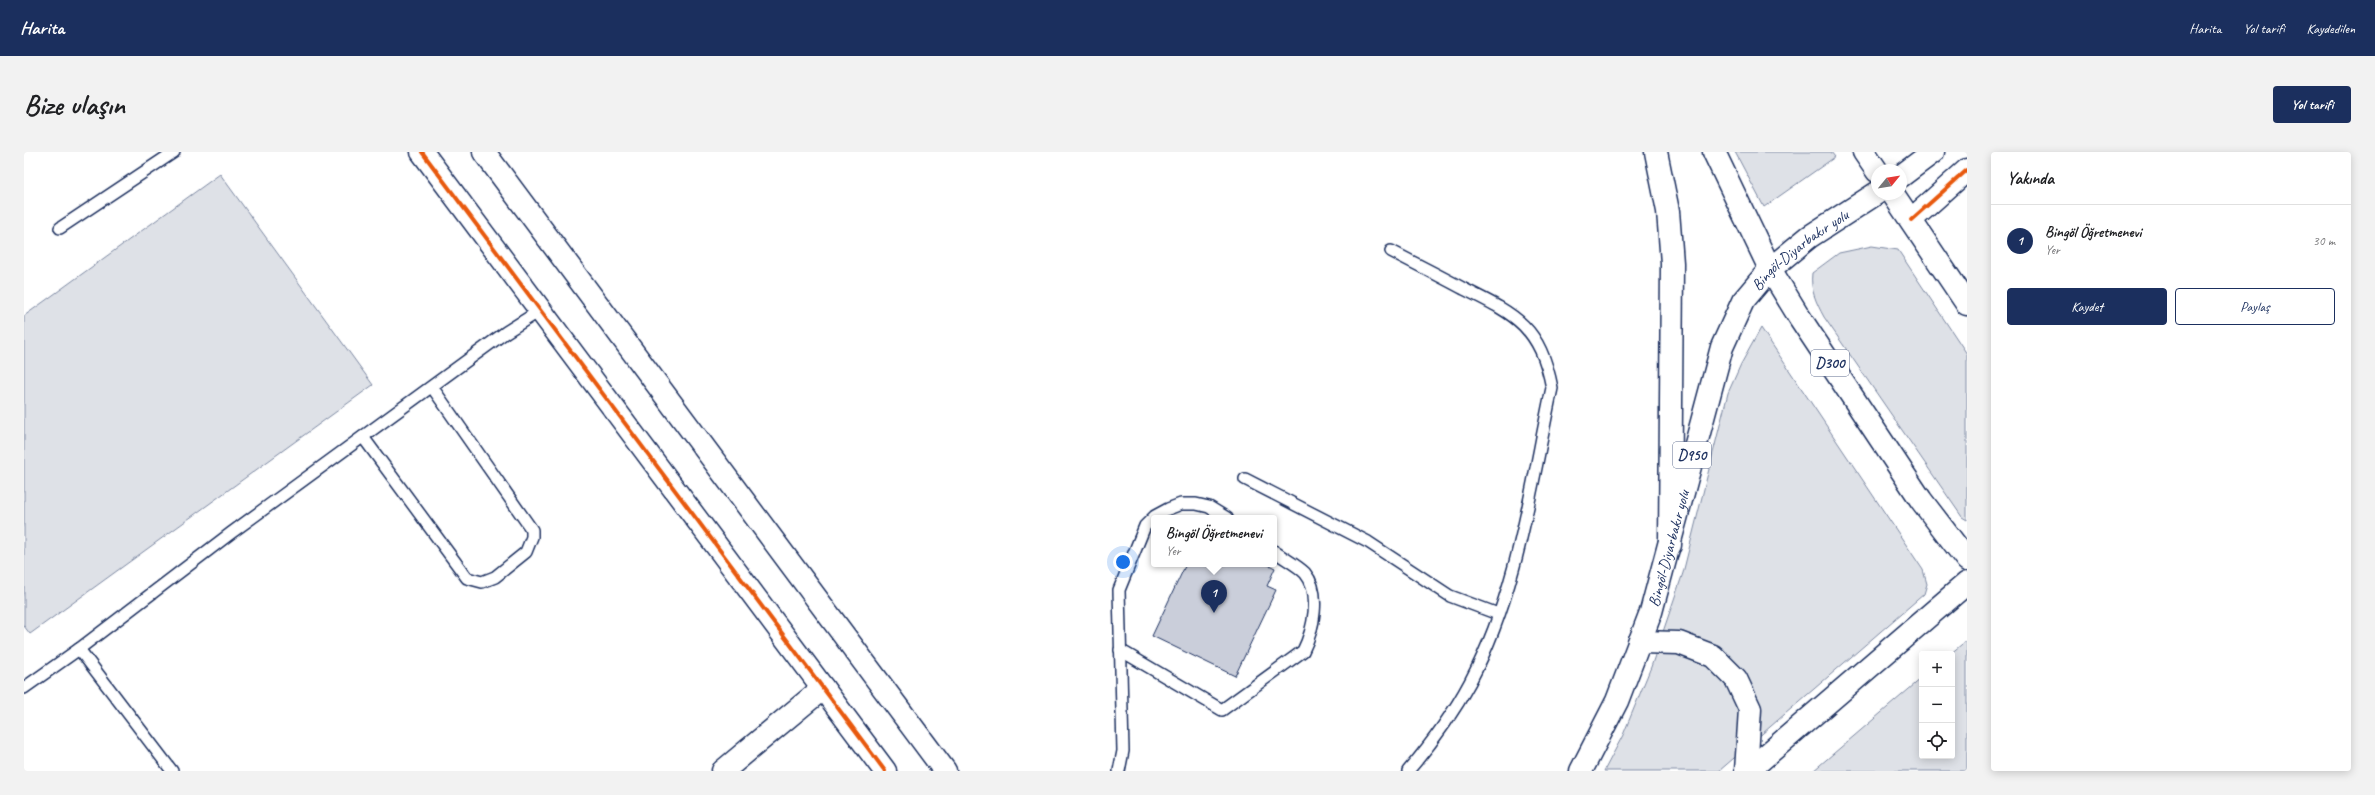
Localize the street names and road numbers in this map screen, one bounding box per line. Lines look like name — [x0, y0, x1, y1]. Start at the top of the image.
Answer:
street label: Bingöl-Diyarbakır yolu — [1747, 205, 1853, 295]
road number: D300 — [1811, 350, 1849, 376]
road number: D950 — [1673, 442, 1711, 468]
street label: Bingöl-Diyarbakır yolu — [1644, 487, 1695, 609]

